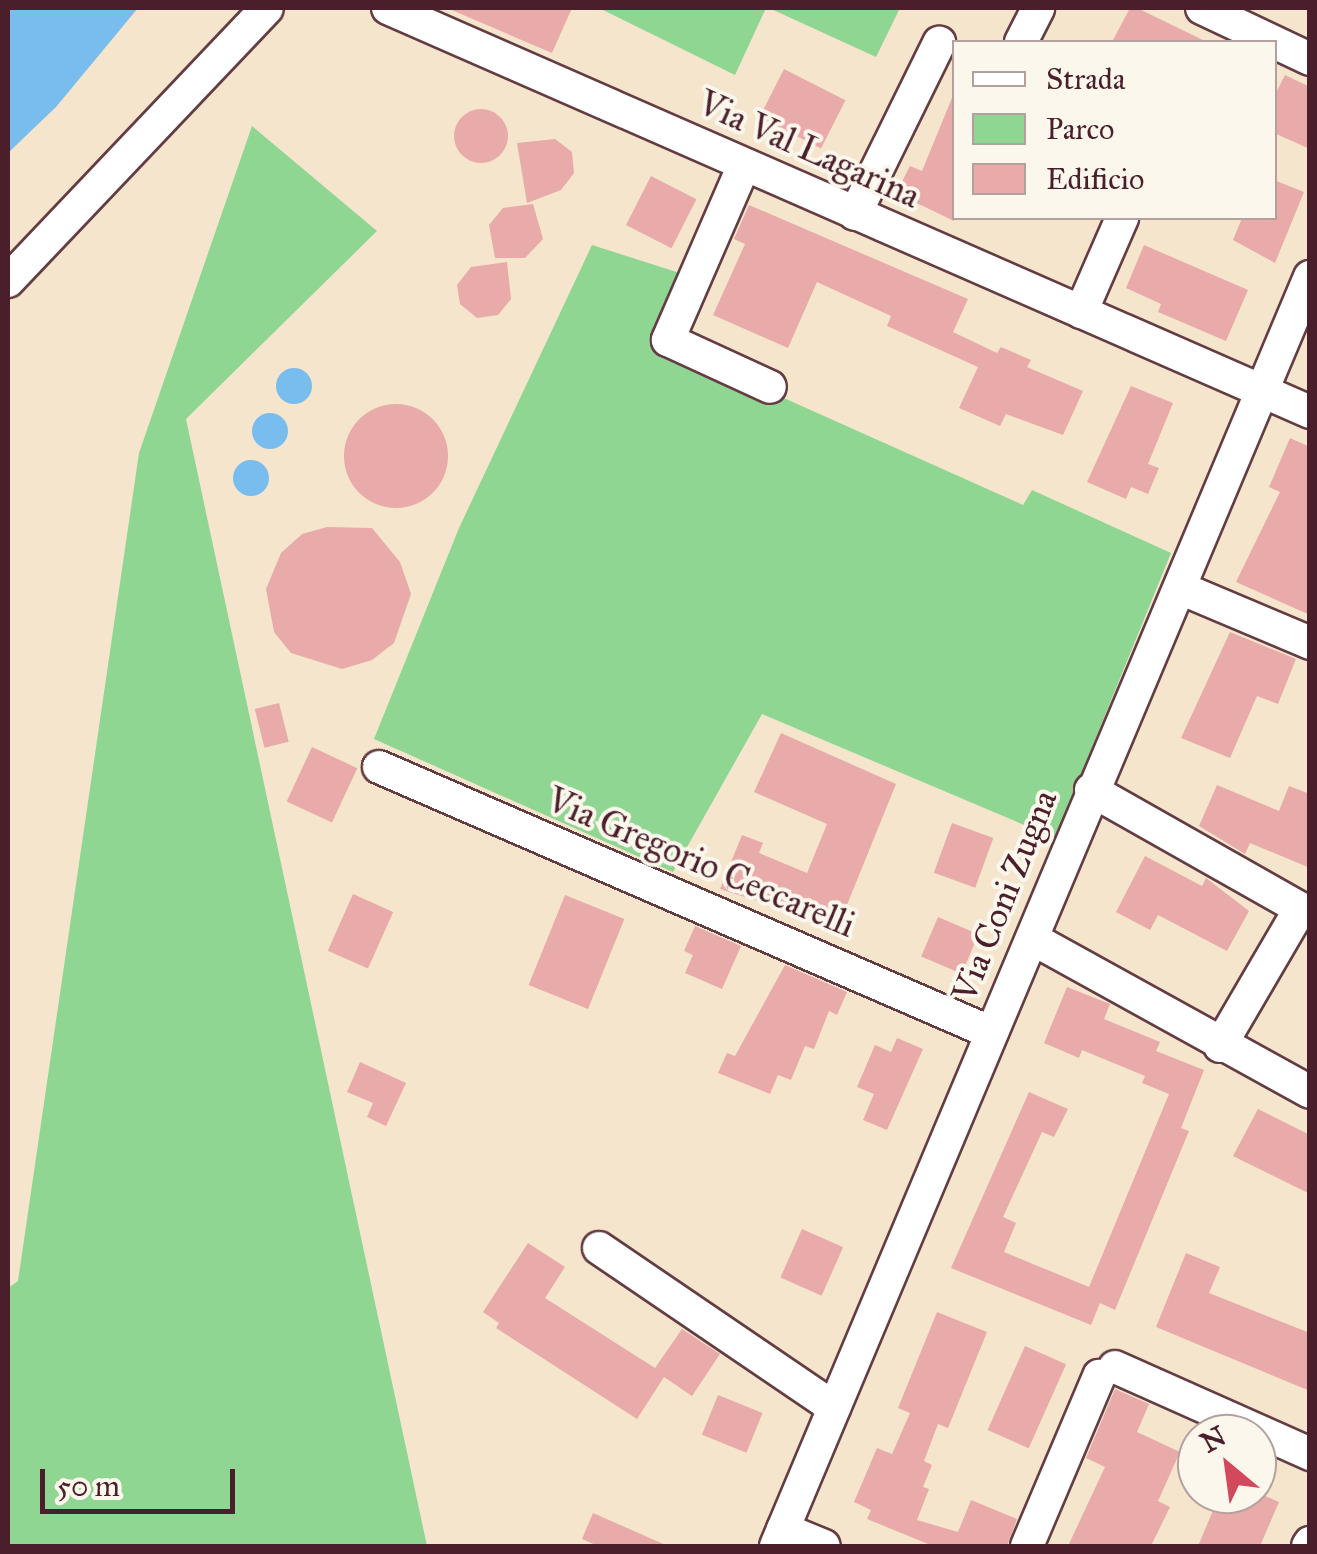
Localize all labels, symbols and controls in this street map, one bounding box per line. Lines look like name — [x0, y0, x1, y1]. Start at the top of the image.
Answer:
legend — [952, 40, 1277, 220]
text: Strada — [1046, 61, 1126, 97]
street label: Via Val Lagarina — [692, 82, 926, 218]
text: Parco — [1046, 111, 1114, 147]
text: Edificio — [1046, 161, 1144, 197]
street label: Via Gregorio Ceccarelli — [541, 779, 861, 947]
street label: Via Coni Zugna — [943, 784, 1067, 1008]
north arrow — [1177, 1414, 1277, 1514]
text: N — [1194, 1418, 1232, 1460]
scale bar — [45, 1449, 240, 1511]
text: 50 m — [57, 1468, 120, 1504]

